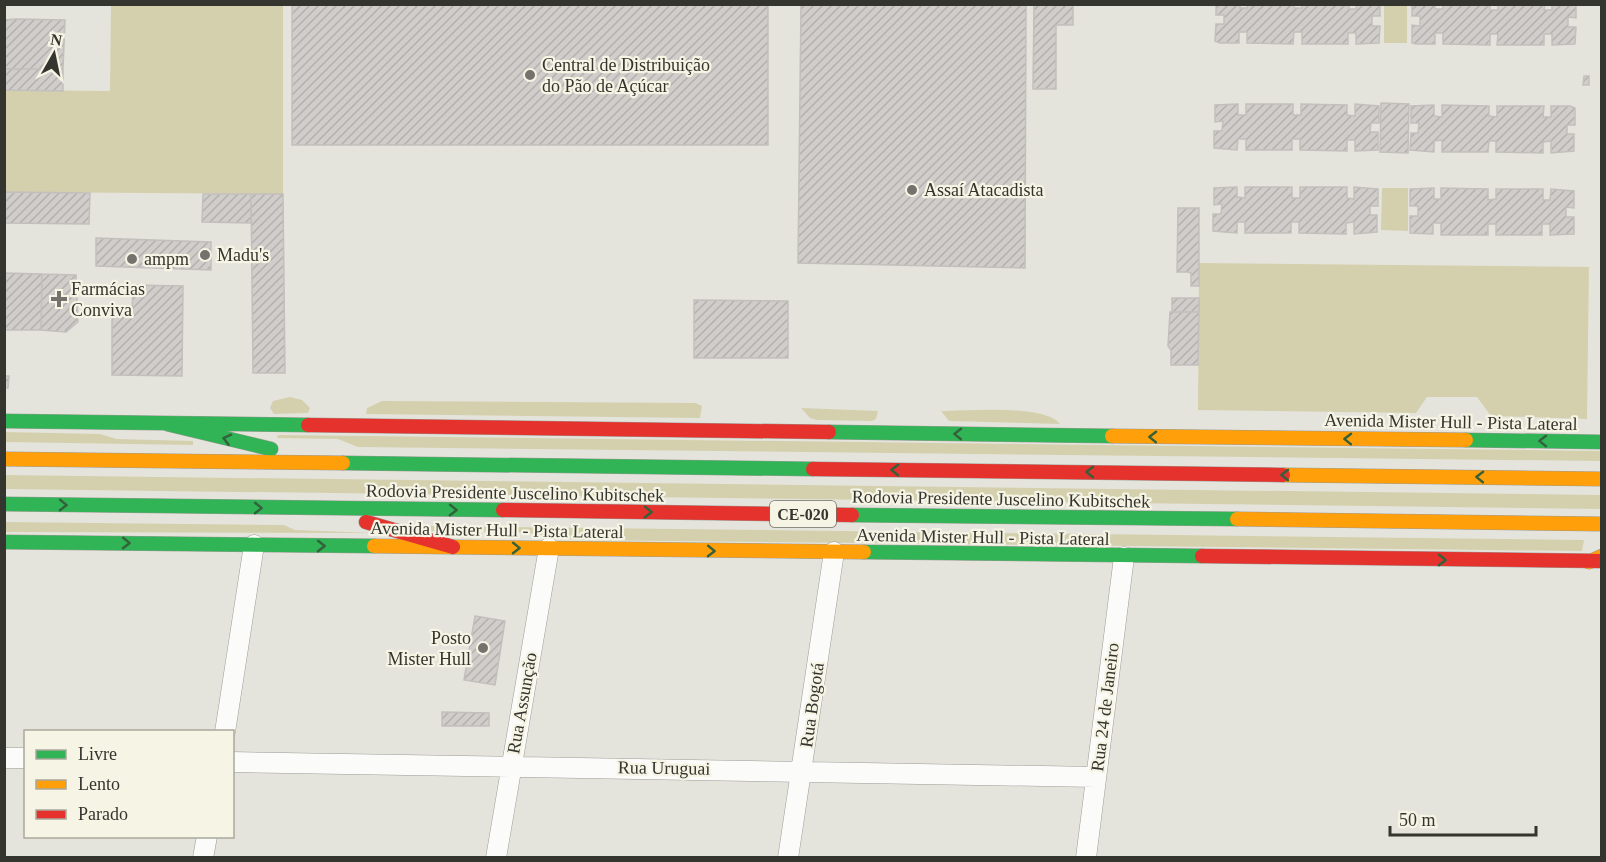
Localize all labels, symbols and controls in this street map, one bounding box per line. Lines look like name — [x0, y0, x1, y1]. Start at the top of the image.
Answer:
north arrow — [24, 24, 84, 84]
text: N — [49, 30, 64, 49]
place label: Central de Distribuição do Pão de Açúcar — [542, 55, 710, 96]
marker: Central de Distribuição do Pão de Açúcar — [523, 68, 537, 82]
place label: Assaí Atacadista — [924, 180, 1043, 200]
marker: Assaí Atacadista — [905, 183, 919, 197]
place label: Madu's — [217, 245, 269, 265]
marker: Madu's — [198, 248, 212, 262]
place label: ampm — [144, 249, 189, 269]
marker: ampm — [125, 252, 139, 266]
place label: Farmácias Conviva — [71, 279, 145, 320]
marker: Farmácias Conviva — [52, 292, 66, 306]
street label: Avenida Mister Hull - Pista Lateral — [1324, 410, 1578, 434]
one-way arrow — [954, 427, 963, 440]
one-way arrow — [1149, 430, 1158, 443]
one-way arrow — [223, 433, 233, 446]
one-way arrow — [1344, 433, 1353, 445]
one-way arrow — [1539, 435, 1548, 447]
one-way arrow — [891, 463, 900, 476]
one-way arrow — [1086, 466, 1095, 478]
one-way arrow — [1281, 468, 1290, 481]
one-way arrow — [1476, 471, 1485, 483]
street label: Rodovia Presidente Juscelino Kubitschek — [366, 480, 664, 506]
street label: Rodovia Presidente Juscelino Kubitschek — [852, 486, 1150, 512]
one-way arrow — [58, 499, 67, 511]
road number: CE-020 — [770, 501, 836, 527]
one-way arrow — [253, 502, 262, 514]
one-way arrow — [448, 504, 457, 516]
one-way arrow — [643, 506, 652, 518]
street label: Avenida Mister Hull - Pista Lateral — [370, 518, 624, 542]
street label: Avenida Mister Hull - Pista Lateral — [856, 525, 1110, 549]
one-way arrow — [121, 537, 130, 549]
one-way arrow — [316, 540, 325, 552]
one-way arrow — [511, 542, 520, 554]
one-way arrow — [706, 544, 715, 557]
one-way arrow — [1438, 554, 1447, 566]
place label: Posto Mister Hull — [388, 628, 471, 669]
marker: Posto Mister Hull — [476, 641, 490, 655]
street label: Rua 24 de Janeiro — [1087, 642, 1123, 772]
street label: Rua Assunção — [503, 651, 541, 755]
street label: Rua Bogotá — [796, 661, 828, 749]
legend — [24, 730, 234, 838]
text: Livre — [78, 744, 117, 764]
street label: Rua Uruguai — [618, 757, 710, 779]
text: Lento — [78, 774, 120, 794]
scale bar — [1390, 799, 1536, 837]
text: Parado — [78, 804, 128, 824]
text: 50 m — [1399, 810, 1436, 830]

